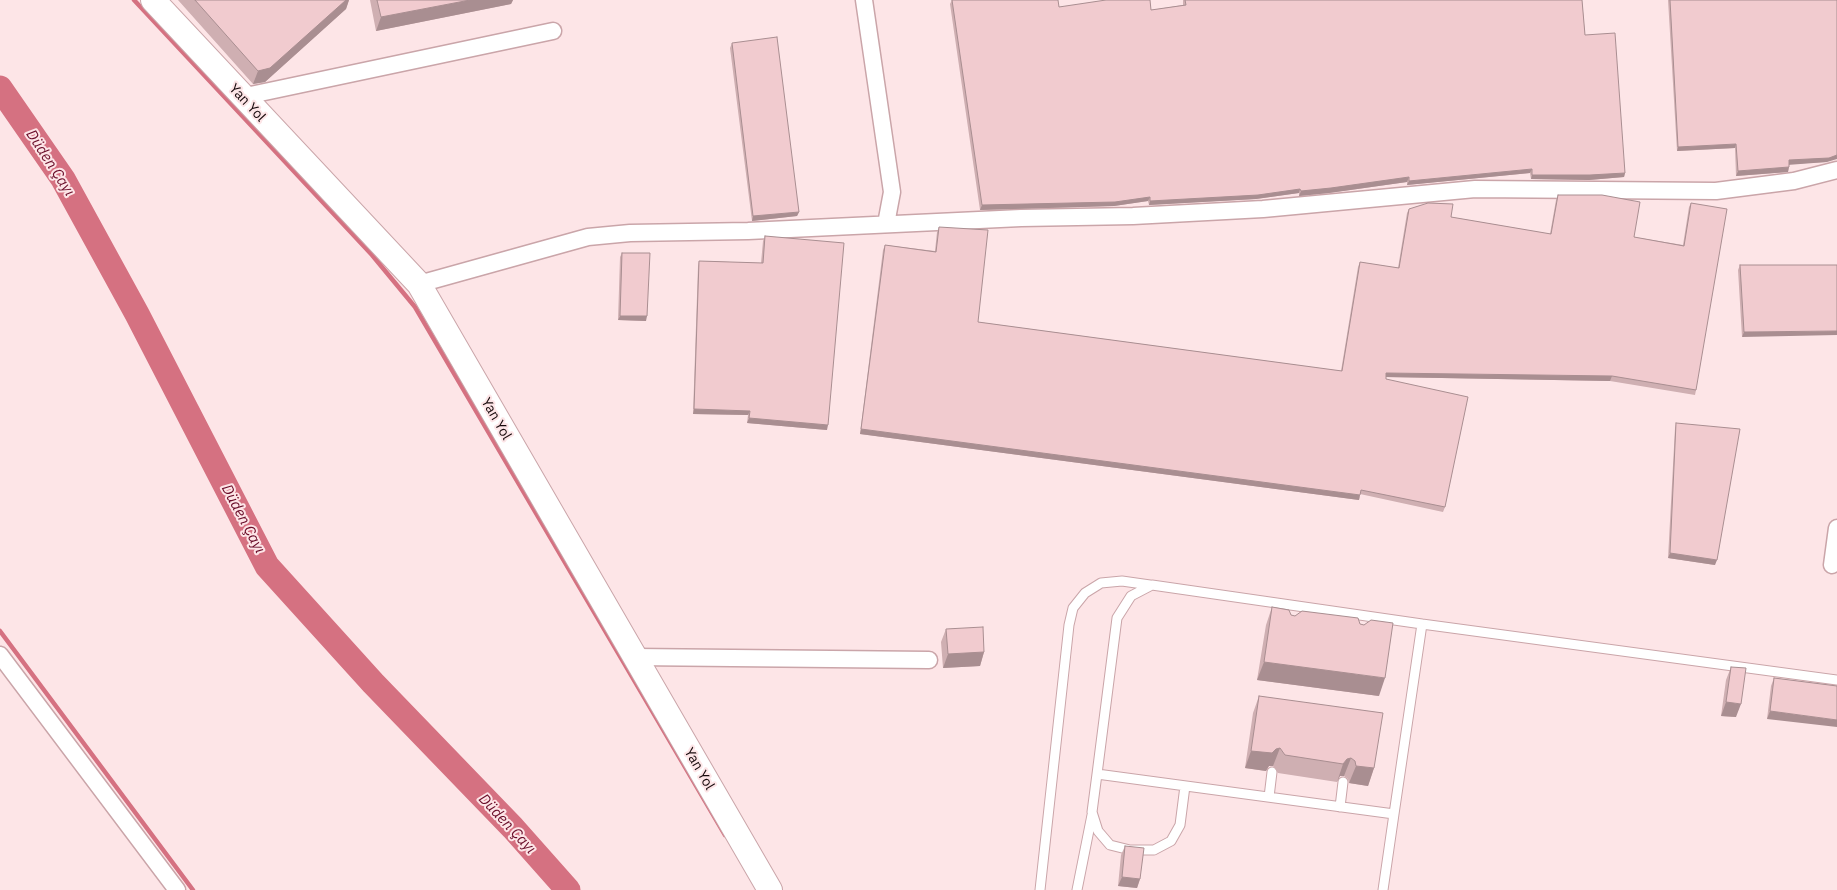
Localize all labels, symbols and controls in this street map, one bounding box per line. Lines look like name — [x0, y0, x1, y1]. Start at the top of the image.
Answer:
street label: Yan Yol — [225, 81, 269, 125]
water label: Düden Çayı — [22, 126, 78, 200]
street label: Yan Yol — [477, 395, 515, 443]
water label: Düden Çayı — [217, 481, 269, 557]
street label: Yan Yol — [680, 745, 718, 793]
water label: Düden Çayı — [475, 790, 539, 858]

